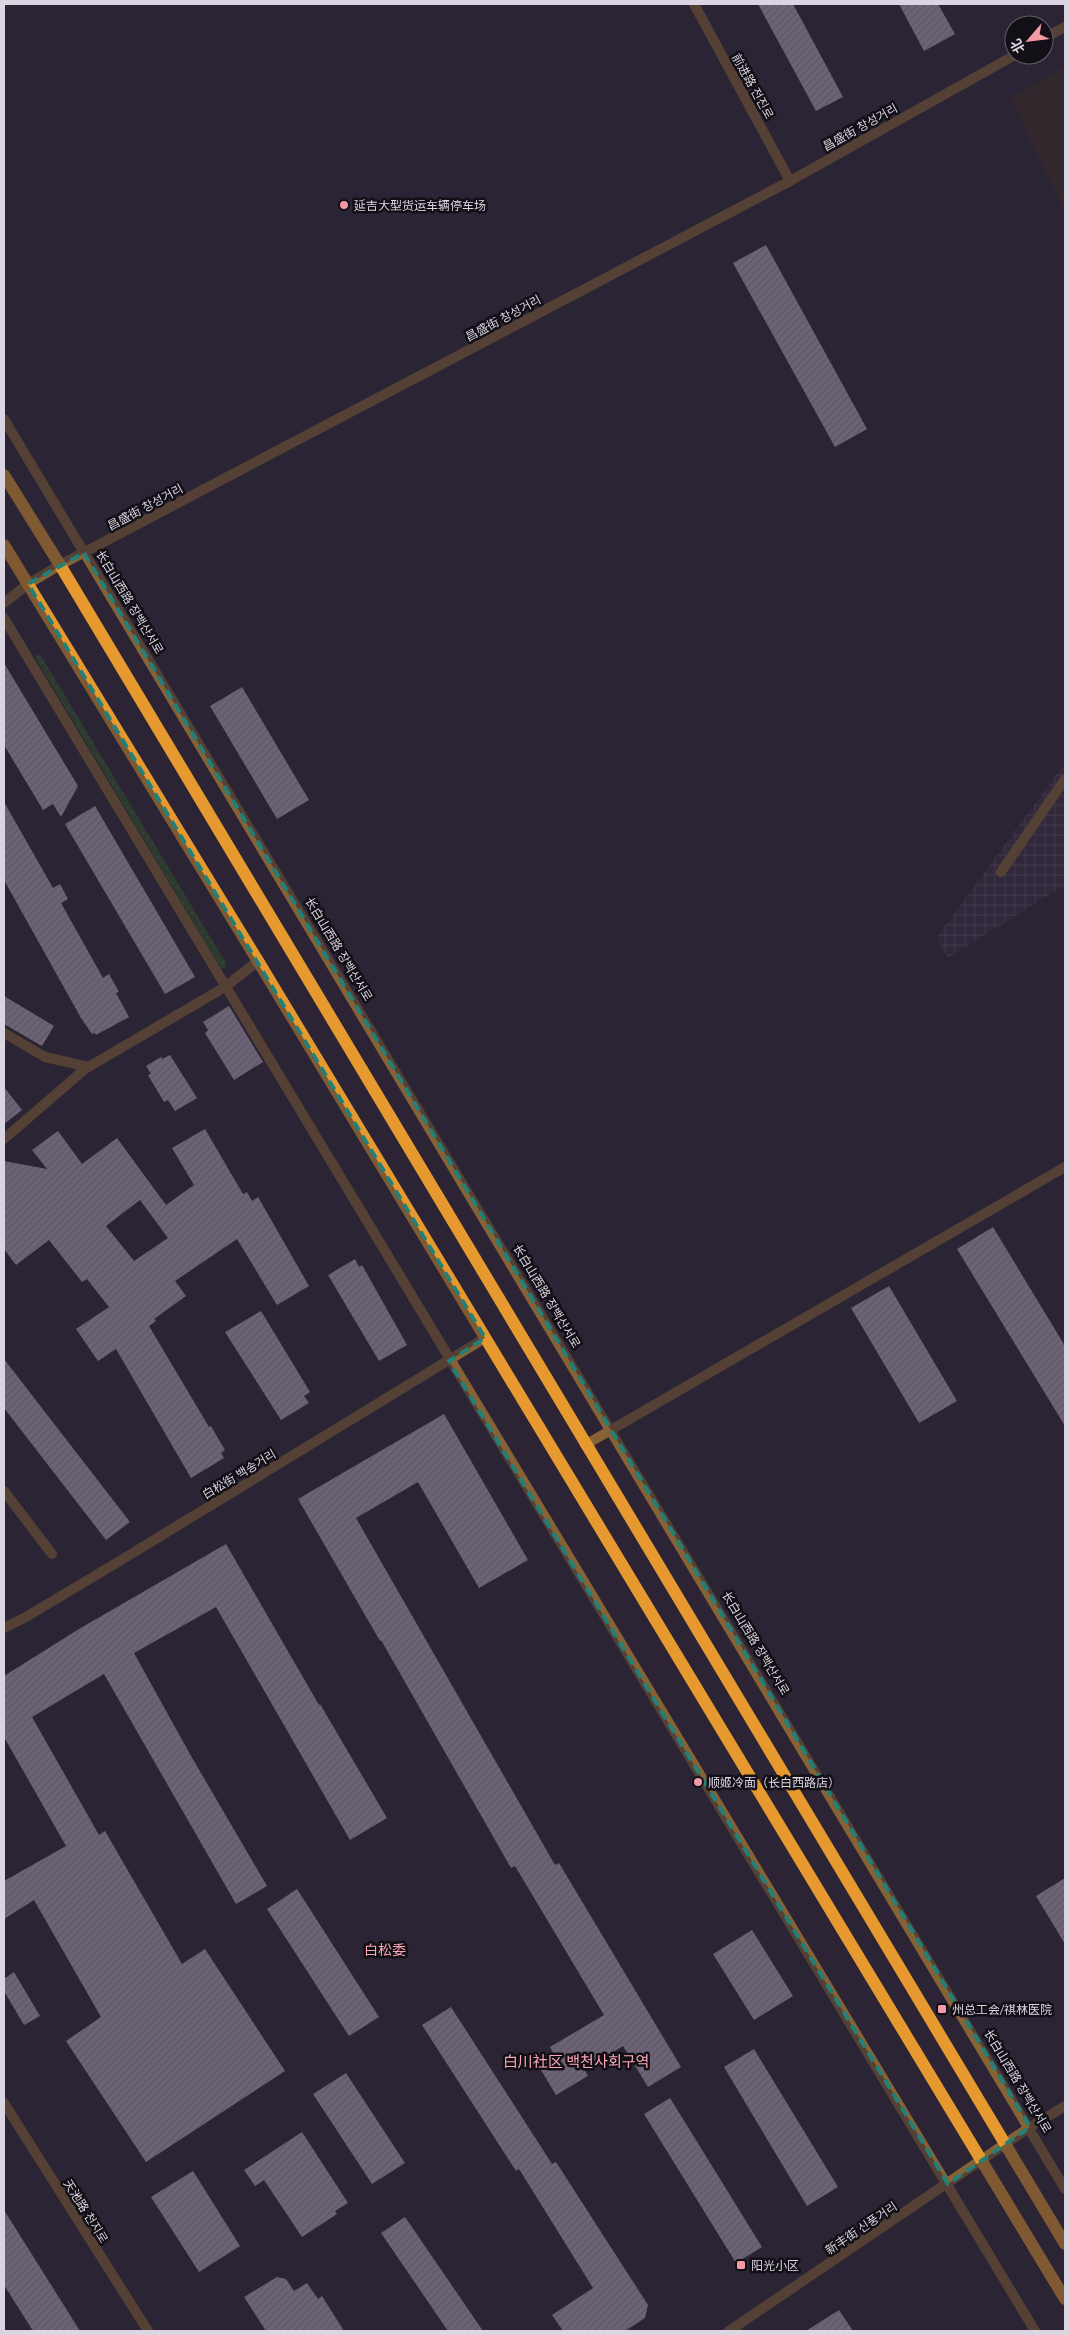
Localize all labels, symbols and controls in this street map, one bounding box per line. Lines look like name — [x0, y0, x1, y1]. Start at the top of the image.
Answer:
north arrow — [1004, 15, 1054, 65]
text: 北 — [1006, 36, 1029, 57]
street label: 前进路 전진로 — [729, 51, 777, 121]
street label: 昌盛街 창성거리 — [820, 100, 900, 154]
place label: 延吉大型货运车辆停车场 — [354, 198, 486, 213]
marker: 延吉大型货运车辆停车场 — [338, 199, 350, 211]
street label: 昌盛街 창성거리 — [463, 292, 543, 344]
street label: 昌盛街 창성거리 — [105, 481, 185, 533]
street label: 长白山西路 장백산서로 — [93, 547, 167, 657]
street label: 长白山西路 장백산서로 — [302, 894, 376, 1004]
street label: 长白山西路 장백산서로 — [510, 1241, 584, 1351]
street label: 白松街 백송거리 — [199, 1446, 279, 1502]
street label: 长白山西路 장백산서로 — [719, 1588, 793, 1698]
place label: 顺姬冷面（长白西路店） — [708, 1775, 840, 1790]
marker: 顺姬冷面（长白西路店） — [692, 1776, 704, 1788]
district label: 白松委 — [364, 1941, 406, 1959]
place label: 州总工会/祺林医院 — [952, 2002, 1052, 2017]
marker: 州总工会/祺林医院 — [936, 2003, 948, 2015]
street label: 长白山西路 장백산서로 — [981, 2026, 1055, 2136]
district label: 白川社区 백천사회구역 — [503, 2052, 649, 2071]
street label: 天池路 천지로 — [60, 2176, 112, 2246]
street label: 新丰街 신풍거리 — [822, 2198, 900, 2258]
place label: 阳光小区 — [751, 2258, 799, 2273]
marker: 阳光小区 — [735, 2259, 747, 2271]

